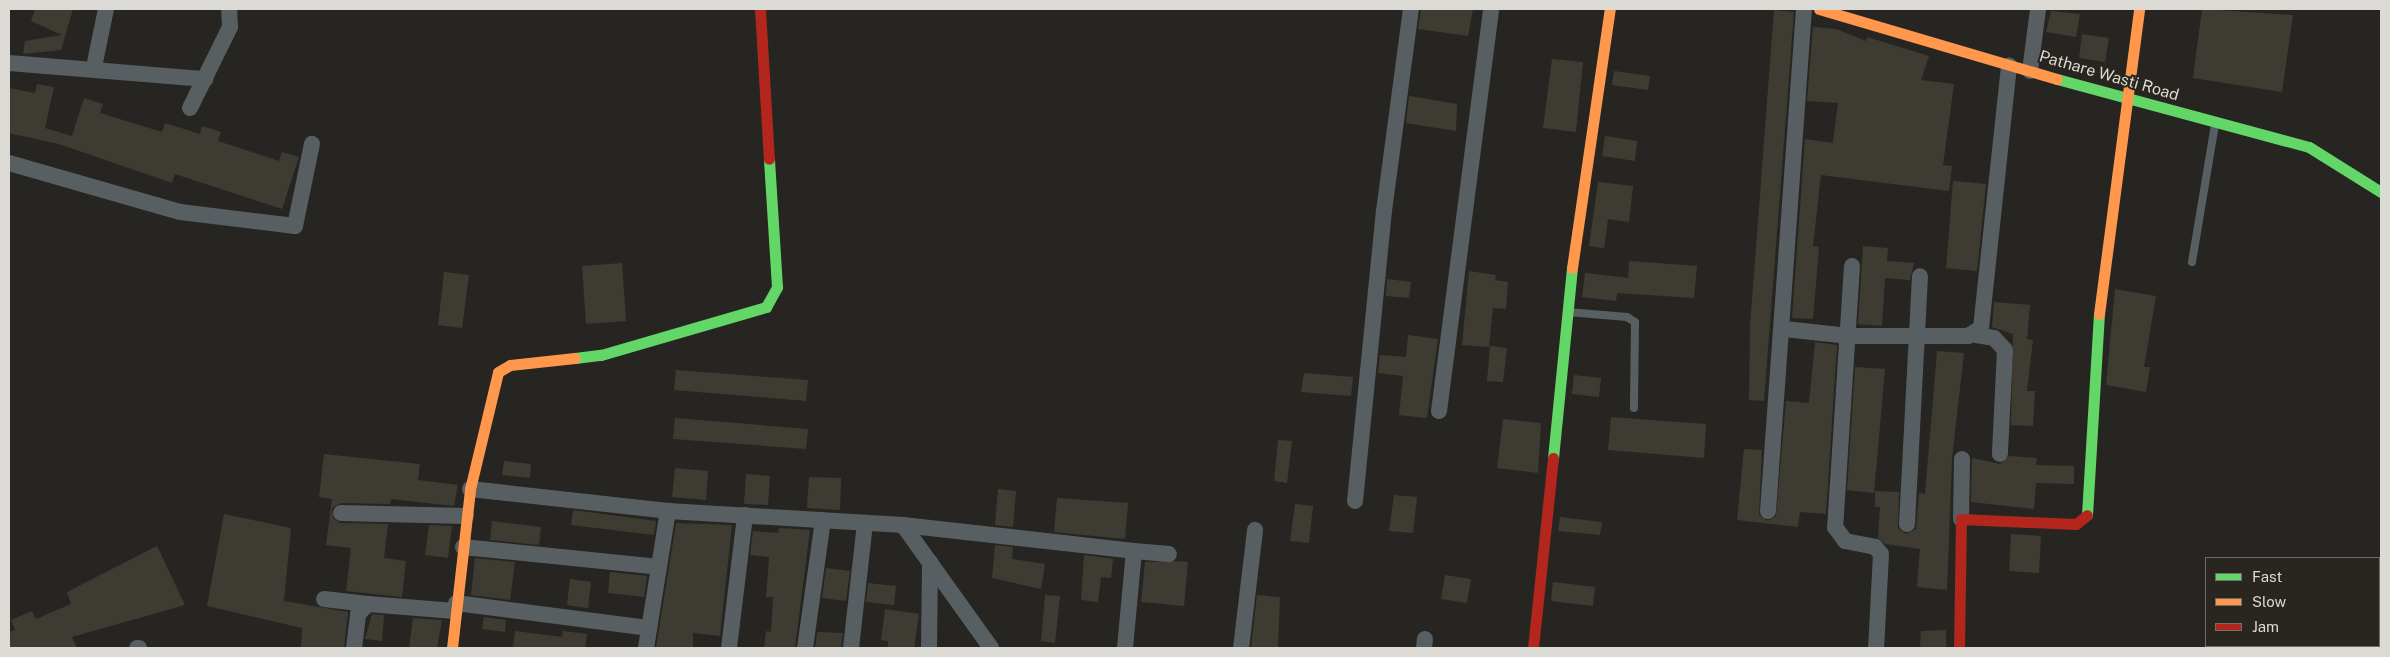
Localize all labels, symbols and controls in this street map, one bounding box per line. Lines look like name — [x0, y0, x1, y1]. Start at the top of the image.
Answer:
street label: Pathare Wasti Road — [2037, 47, 2181, 105]
legend — [2205, 557, 2380, 647]
text: Fast — [2252, 568, 2282, 585]
text: Slow — [2252, 593, 2286, 610]
text: Jam — [2252, 618, 2279, 635]

